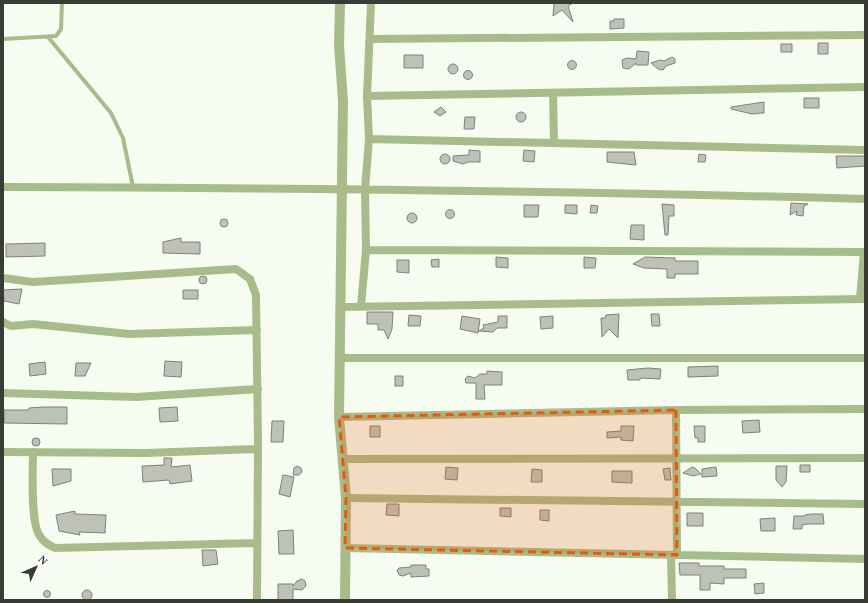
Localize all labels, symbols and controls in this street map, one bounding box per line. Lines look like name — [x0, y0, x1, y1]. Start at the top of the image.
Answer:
north arrow — [16, 547, 56, 587]
text: N — [36, 553, 50, 567]

